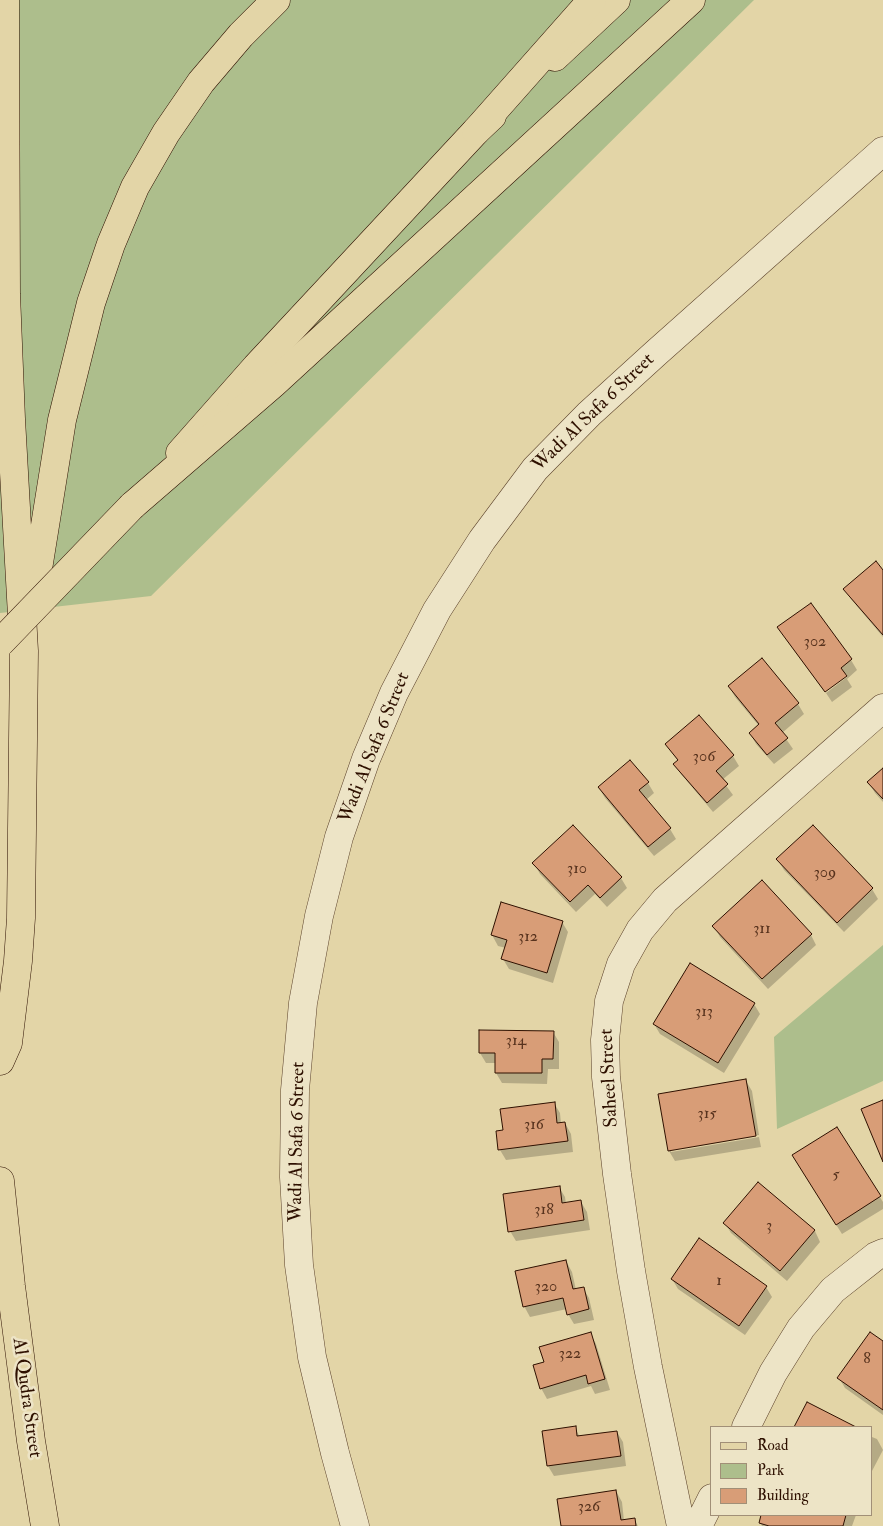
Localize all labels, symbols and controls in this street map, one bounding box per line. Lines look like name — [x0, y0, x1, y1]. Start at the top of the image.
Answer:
street label: Wadi Al Safa 6 Street — [528, 349, 660, 477]
house number: 302 — [804, 633, 826, 653]
street label: Wadi Al Safa 6 Street — [334, 669, 416, 827]
house number: 306 — [693, 748, 715, 768]
house number: 310 — [567, 860, 587, 880]
house number: 309 — [814, 864, 836, 884]
house number: 311 — [753, 920, 771, 940]
house number: 312 — [518, 928, 538, 948]
house number: 313 — [695, 1003, 713, 1023]
street label: Saheel Street — [596, 1028, 624, 1128]
house number: 314 — [506, 1032, 526, 1052]
street label: Wadi Al Safa 6 Street — [285, 1062, 311, 1222]
house number: 315 — [698, 1105, 716, 1125]
house number: 316 — [524, 1116, 544, 1136]
house number: 5 — [832, 1166, 840, 1186]
house number: 318 — [534, 1201, 554, 1221]
house number: 3 — [766, 1217, 772, 1237]
house number: 1 — [716, 1272, 722, 1292]
house number: 320 — [535, 1278, 557, 1298]
street label: Al Qudra Street — [6, 1337, 46, 1459]
house number: 322 — [559, 1345, 581, 1365]
house number: 8 — [863, 1350, 871, 1370]
legend — [710, 1426, 873, 1516]
text: Road — [757, 1436, 788, 1455]
text: Park — [757, 1461, 784, 1480]
text: Building — [757, 1486, 809, 1505]
house number: 326 — [578, 1498, 600, 1518]

